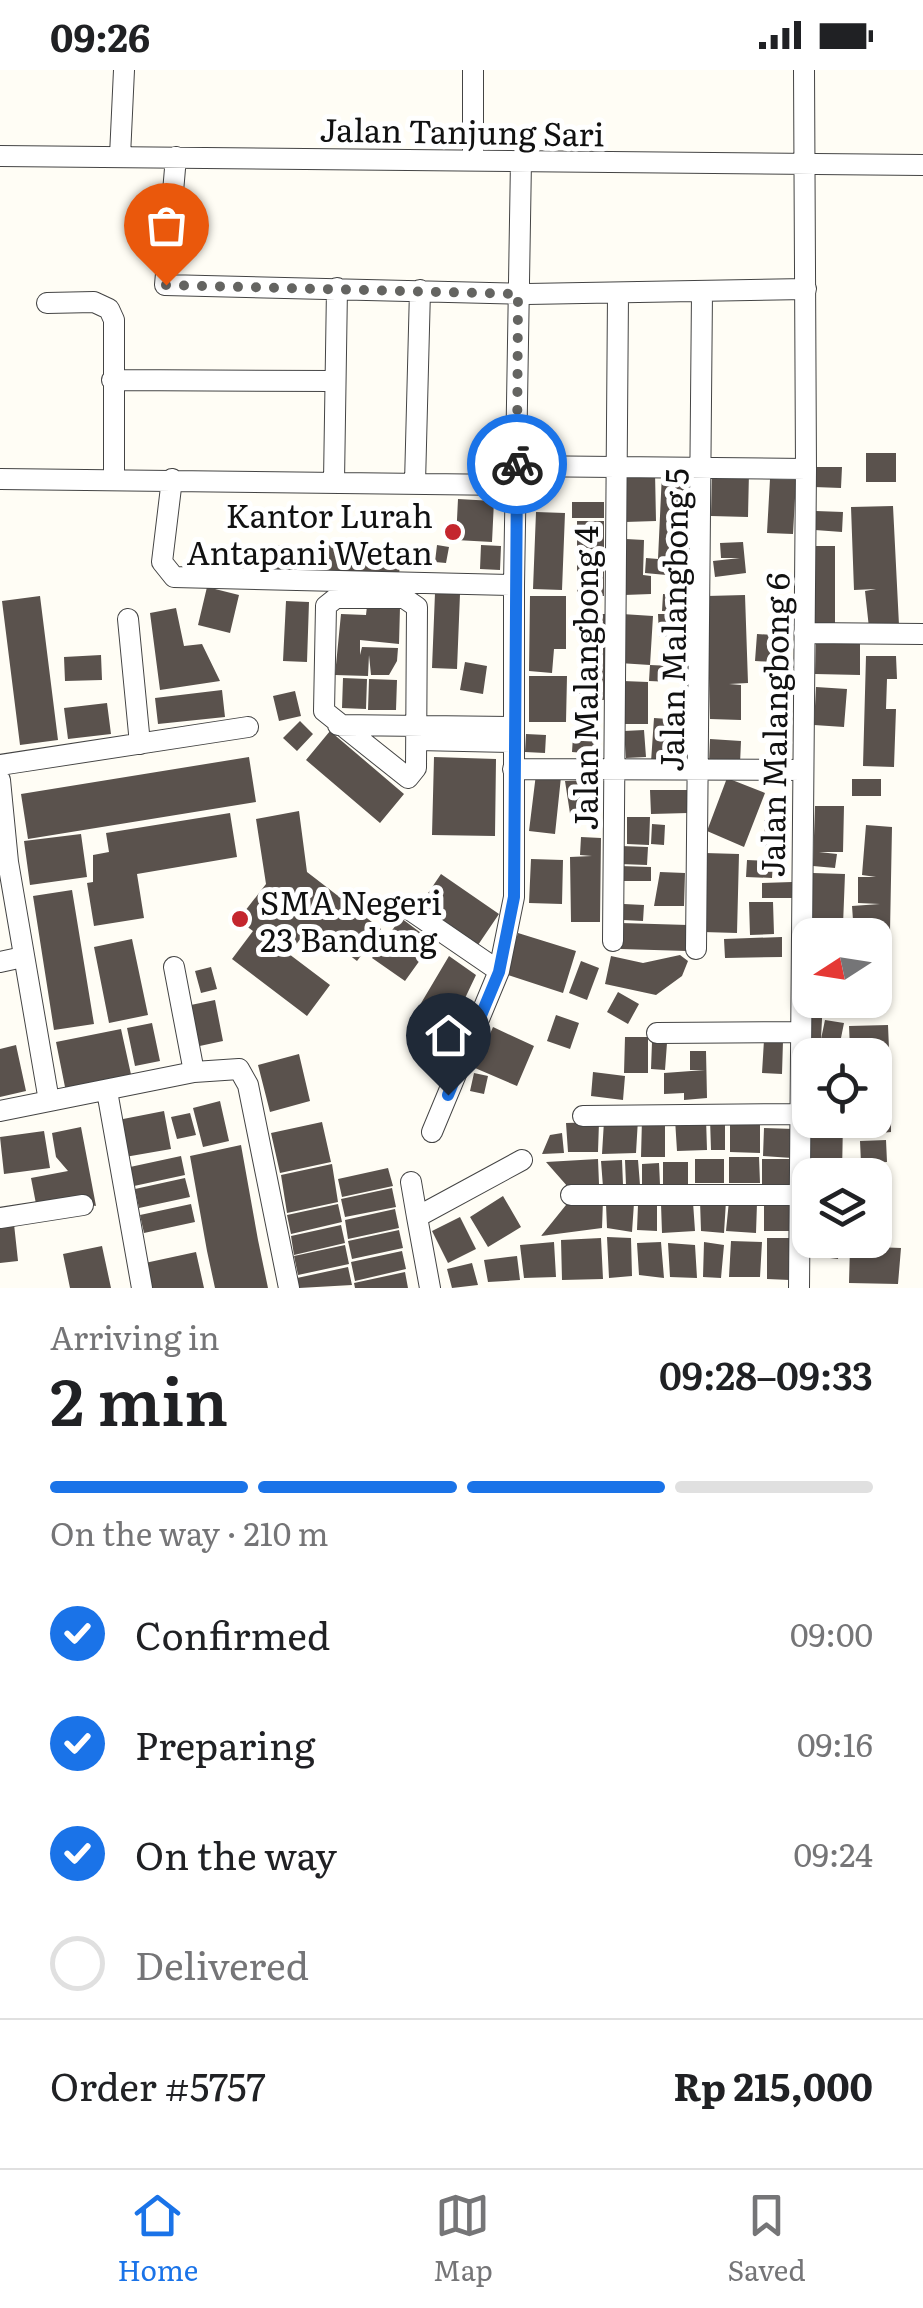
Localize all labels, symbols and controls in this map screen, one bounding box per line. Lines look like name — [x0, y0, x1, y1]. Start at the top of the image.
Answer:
text: 09:26 — [50, 7, 150, 64]
street label: Jalan Tanjung Sari — [319, 104, 605, 156]
pin — [124, 183, 209, 286]
icon: bag — [139, 198, 194, 253]
courier — [467, 414, 567, 514]
icon: bike — [490, 437, 545, 492]
street label: Jalan Malangbong 5 — [645, 468, 699, 772]
place label: Kantor Lurah Antapani Wetan — [187, 490, 433, 575]
marker: Kantor Lurah Antapani Wetan — [442, 521, 464, 543]
street label: Jalan Malangbong 4 — [560, 526, 608, 830]
street label: Jalan Malangbong 6 — [746, 572, 800, 878]
place label: SMA Negeri 23 Bandung — [260, 877, 442, 962]
marker: SMA Negeri 23 Bandung — [229, 908, 251, 930]
north arrow — [792, 918, 892, 1018]
map controls — [792, 918, 892, 1258]
pin — [406, 993, 491, 1096]
icon: home — [421, 1008, 476, 1063]
button: locate — [792, 1038, 892, 1138]
button: layers — [792, 1158, 892, 1258]
text: Arriving in — [50, 1312, 220, 1360]
text: 09:28–09:33 — [659, 1345, 873, 1402]
text: 2 min — [50, 1349, 228, 1446]
text: On the way · 210 m — [50, 1508, 329, 1556]
text: Confirmed — [135, 1605, 330, 1662]
icon: check — [50, 1606, 105, 1661]
text: 09:00 — [790, 1609, 873, 1657]
text: Preparing — [135, 1715, 315, 1772]
icon: check — [50, 1716, 105, 1771]
text: 09:16 — [797, 1719, 873, 1767]
text: On the way — [135, 1825, 337, 1882]
icon: check — [50, 1826, 105, 1881]
text: 09:24 — [794, 1829, 873, 1877]
text: Delivered — [135, 1935, 309, 1992]
text: Order #5757 — [50, 2056, 266, 2113]
text: Rp 215,000 — [673, 2056, 873, 2113]
tab: Home — [117, 2188, 198, 2290]
tab: Map — [433, 2188, 493, 2290]
tab: Saved — [728, 2188, 806, 2290]

